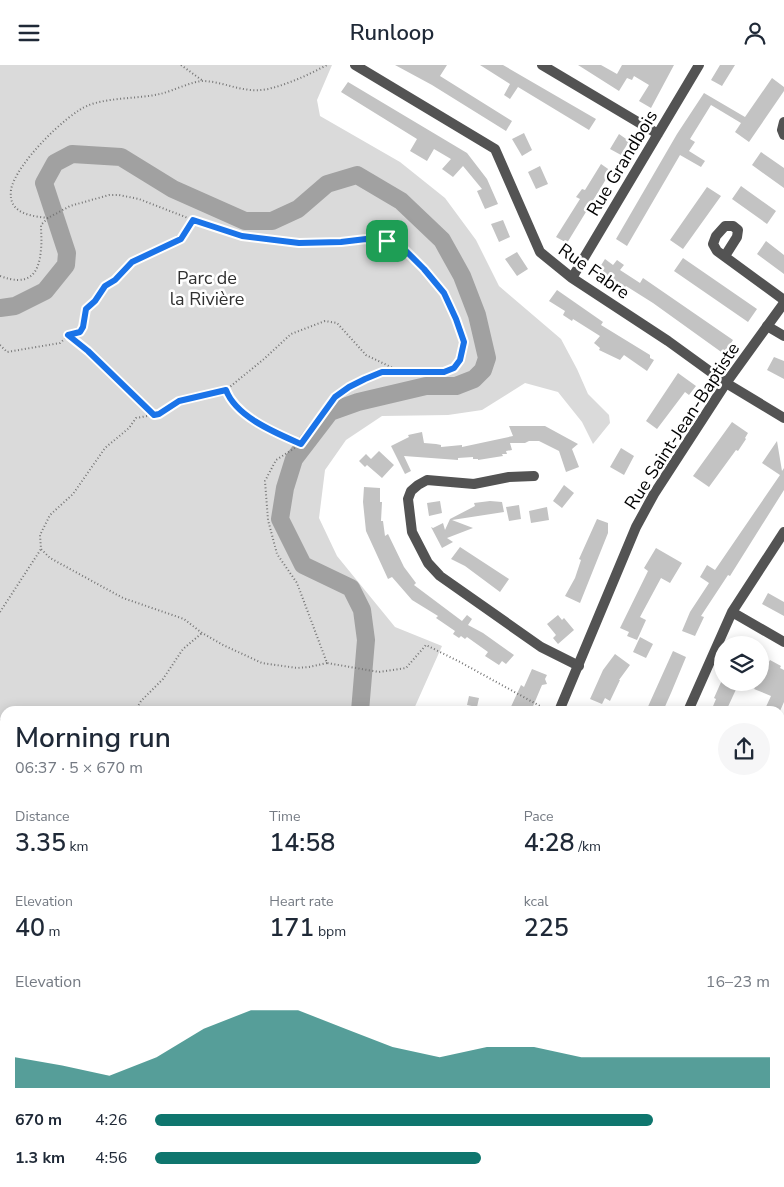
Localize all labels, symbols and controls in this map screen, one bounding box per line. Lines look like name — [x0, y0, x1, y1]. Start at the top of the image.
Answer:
text: Runloop — [350, 18, 434, 48]
icon: menu — [15, 19, 43, 47]
icon: person — [741, 19, 769, 47]
street label: Rue Grandbois — [581, 106, 663, 220]
pin — [366, 220, 408, 262]
icon: arrive — [373, 227, 401, 255]
street label: Rue Fabre — [554, 238, 634, 304]
park label: Parc de la Rivière — [170, 266, 244, 311]
street label: Rue Saint-Jean-Baptiste — [619, 338, 745, 514]
map controls — [714, 636, 769, 691]
button: layers — [714, 636, 769, 691]
text: Morning run — [15, 719, 171, 757]
button: share — [718, 723, 770, 775]
text: 06:37 · 5 × 670 m — [15, 757, 143, 779]
text: Distance — [15, 807, 69, 826]
text: Time — [269, 807, 300, 826]
text: Pace — [524, 807, 553, 826]
text: 3.35 — [15, 826, 66, 860]
text: 14:58 — [269, 826, 335, 860]
text: 4:28 — [524, 826, 575, 860]
text: km — [66, 837, 89, 856]
text: /km — [575, 837, 601, 856]
text: Elevation — [15, 892, 73, 911]
text: Heart rate — [269, 892, 333, 911]
text: kcal — [524, 892, 548, 911]
text: 40 — [15, 911, 45, 945]
text: 171 — [269, 911, 314, 945]
text: 225 — [524, 911, 569, 945]
text: m — [45, 922, 61, 941]
text: bpm — [314, 922, 346, 941]
text: Elevation — [15, 971, 81, 993]
text: 16–23 m — [706, 971, 770, 993]
text: 670 m — [15, 1109, 62, 1131]
text: 4:26 — [95, 1109, 127, 1131]
text: 1.3 km — [15, 1147, 65, 1169]
text: 4:56 — [95, 1147, 127, 1169]

